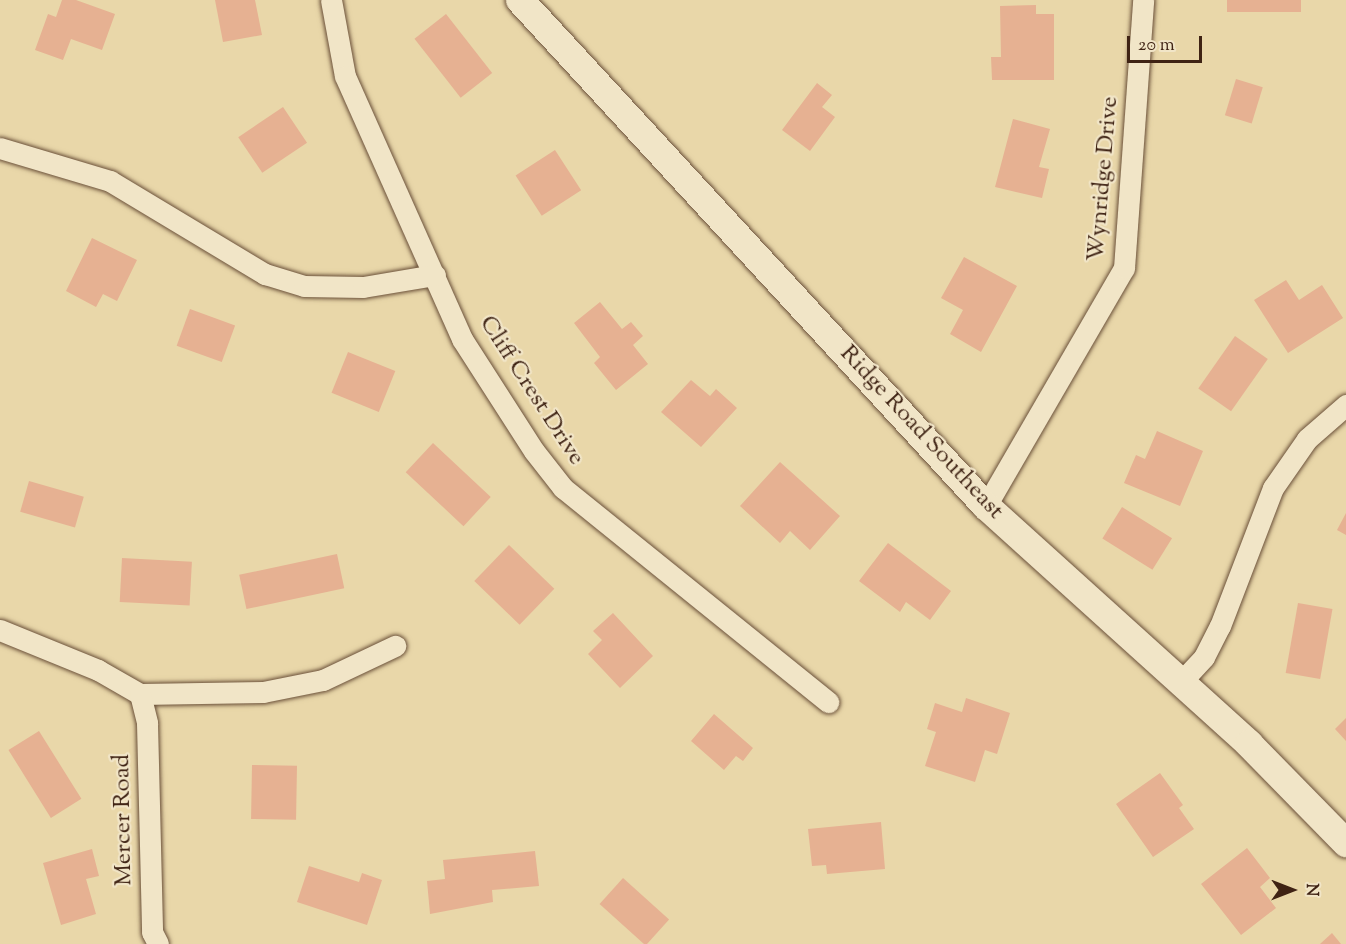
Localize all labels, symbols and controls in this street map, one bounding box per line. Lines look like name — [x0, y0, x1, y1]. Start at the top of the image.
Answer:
scale bar — [1130, 24, 1205, 62]
text: 20 m — [1138, 33, 1175, 59]
street label: Wynridge Drive — [1082, 95, 1126, 263]
street label: Cliff Crest Drive — [472, 311, 590, 471]
street label: Ridge Road Southeast — [833, 340, 1009, 526]
street label: Mercer Road — [108, 754, 140, 886]
north arrow — [1262, 860, 1322, 920]
text: N — [1299, 884, 1322, 896]

